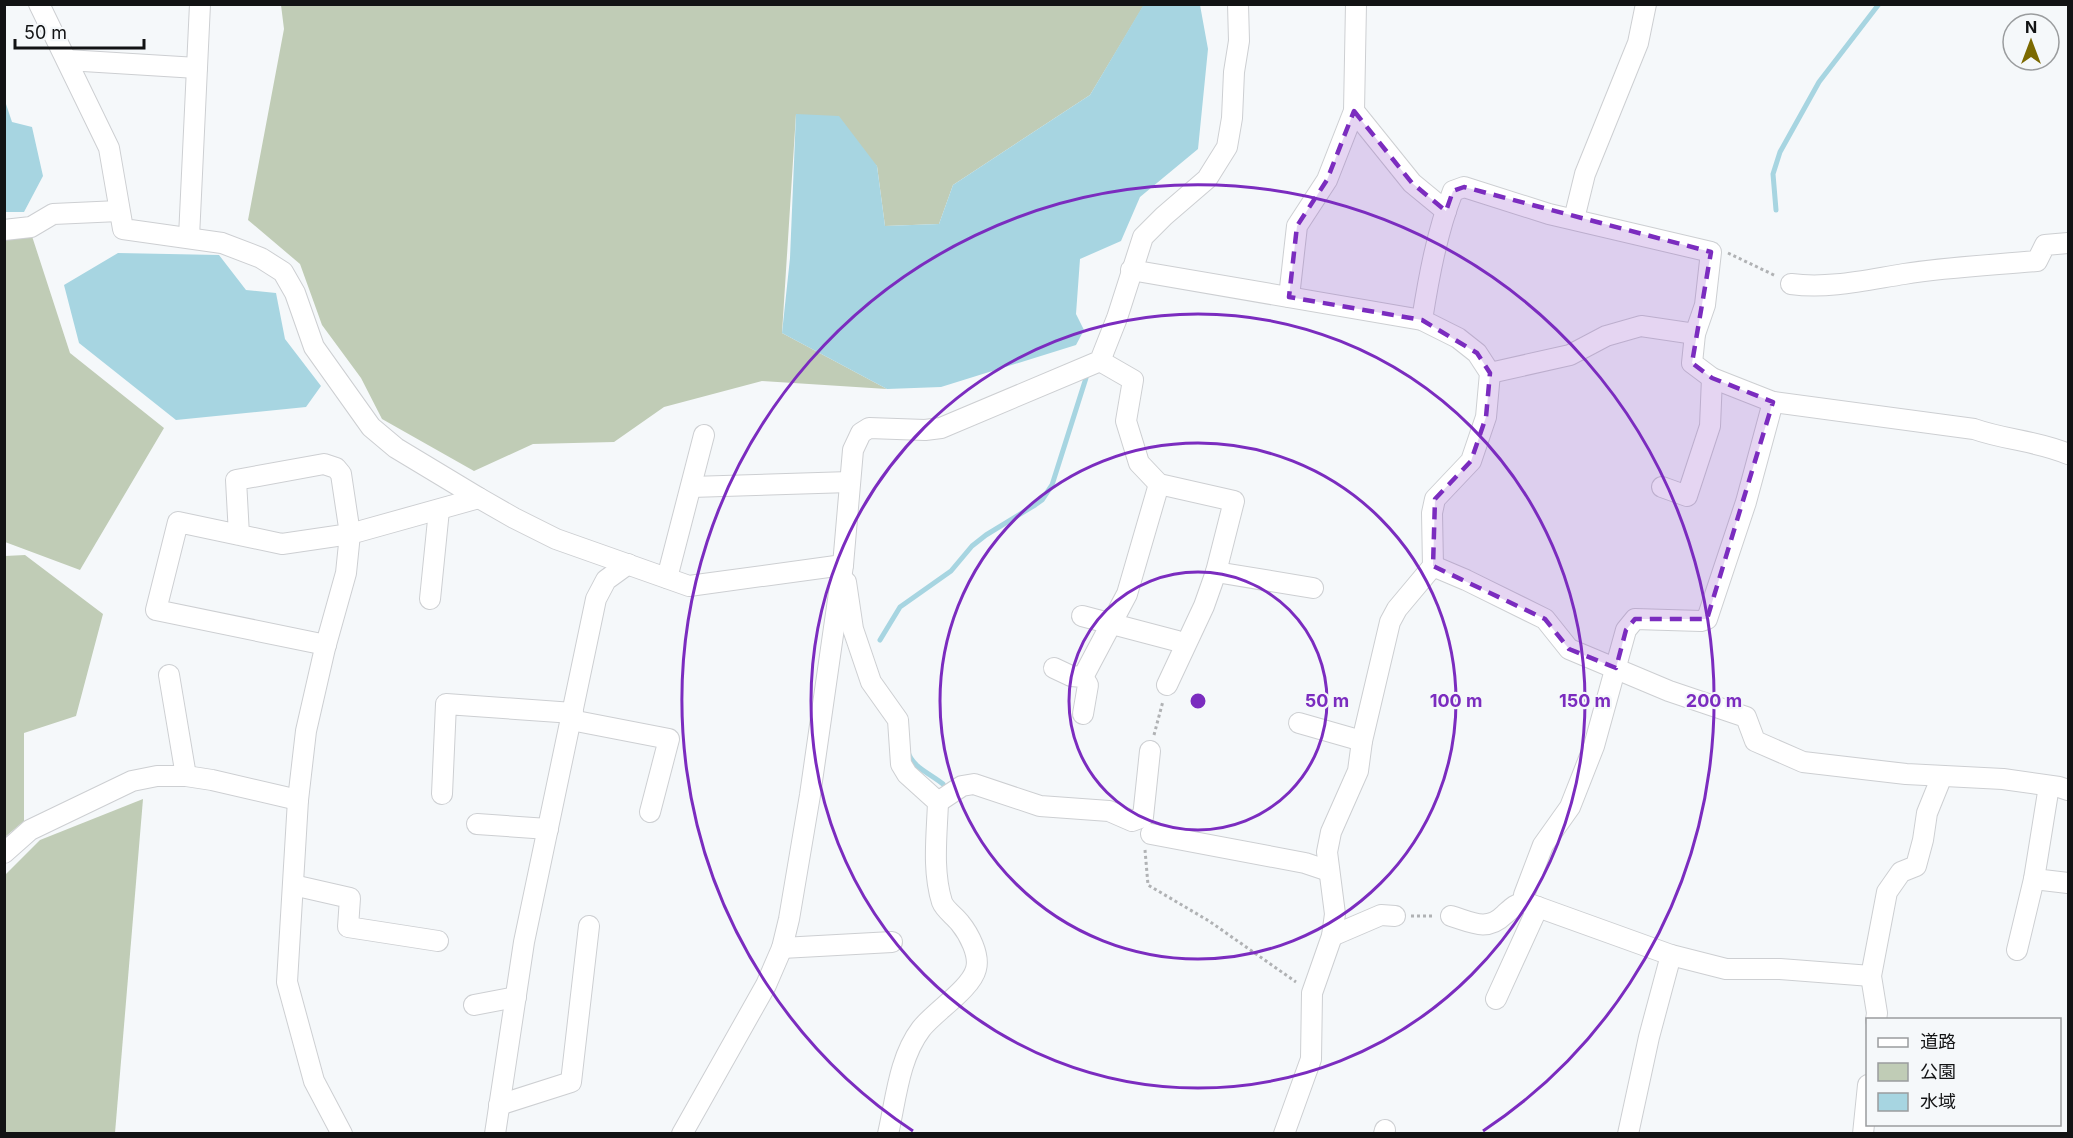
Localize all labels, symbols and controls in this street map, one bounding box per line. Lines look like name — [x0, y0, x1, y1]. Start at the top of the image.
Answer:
scale bar — [15, 12, 144, 50]
north arrow — [2001, 12, 2061, 72]
text: N — [2025, 17, 2037, 37]
text: 50 m — [24, 22, 67, 43]
text: 50 m — [1305, 690, 1349, 711]
text: 100 m — [1430, 690, 1482, 711]
text: 150 m — [1559, 690, 1611, 711]
text: 200 m — [1686, 690, 1742, 711]
centre of rings — [1188, 691, 1208, 711]
legend — [1866, 1018, 2061, 1126]
text: 道路 — [1920, 1031, 1956, 1052]
text: 公園 — [1920, 1061, 1956, 1082]
text: 水域 — [1920, 1091, 1956, 1112]

